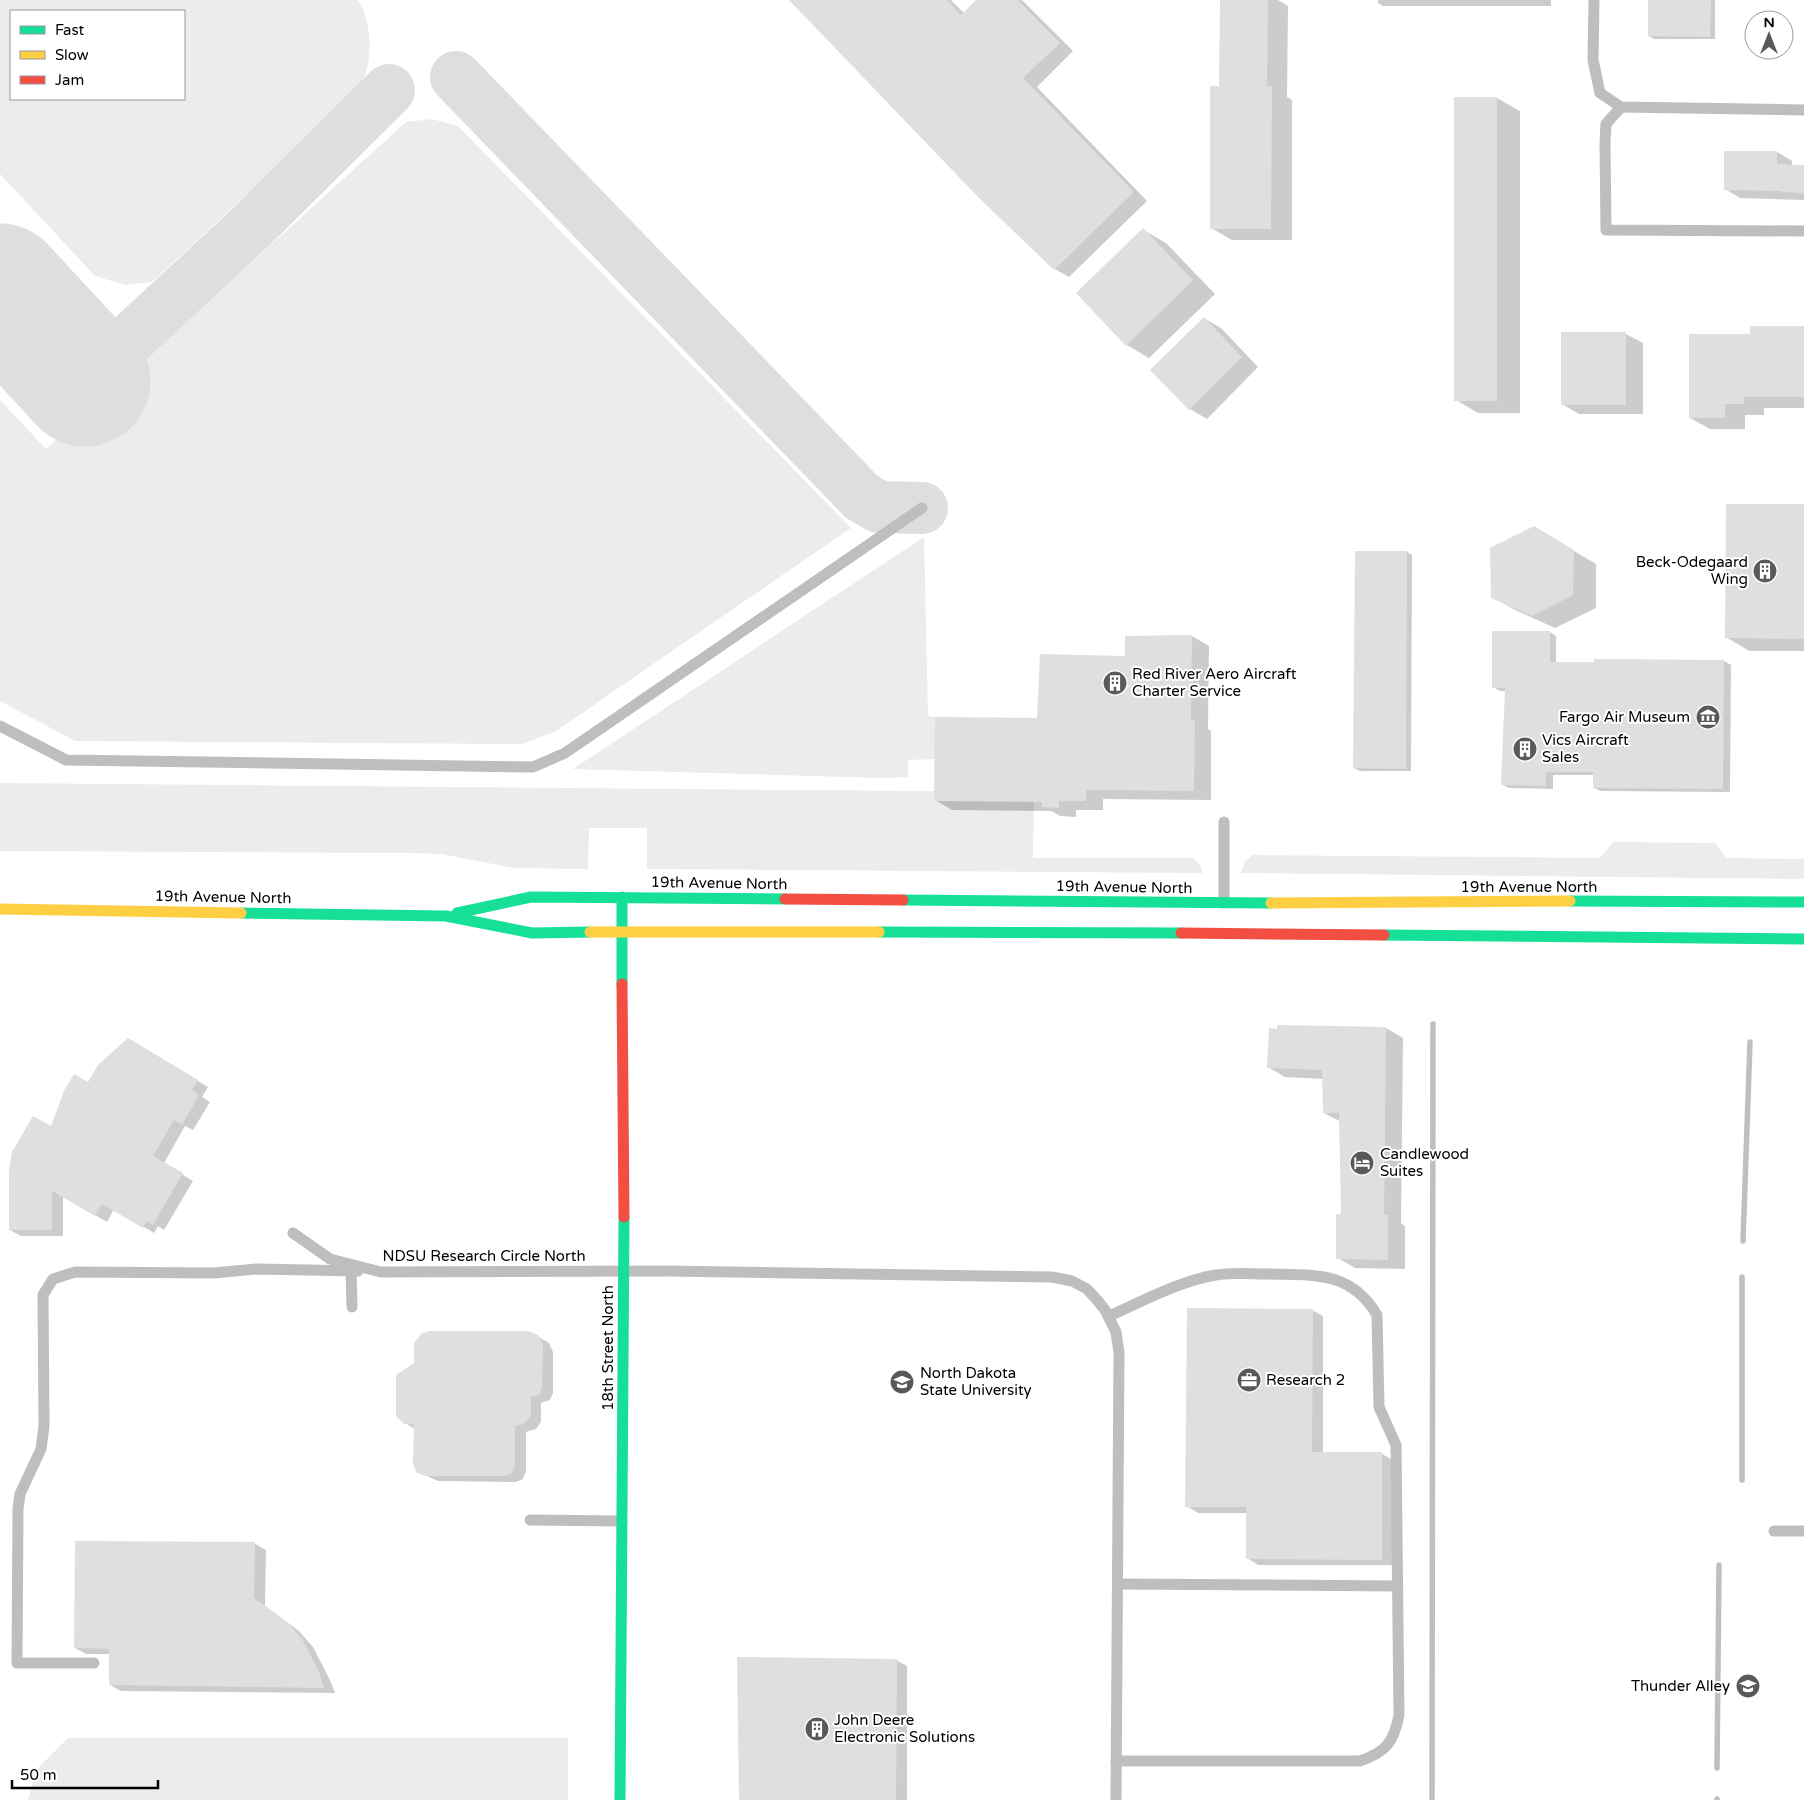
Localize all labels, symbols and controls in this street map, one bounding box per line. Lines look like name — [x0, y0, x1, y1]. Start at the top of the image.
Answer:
legend — [10, 10, 185, 100]
north arrow — [1744, 10, 1794, 60]
text: N — [1763, 14, 1775, 31]
text: Fast — [55, 21, 85, 39]
text: Slow — [55, 46, 89, 64]
text: Jam — [55, 71, 84, 89]
place label: Beck-Odegaard Wing — [1636, 553, 1748, 588]
building icon: Beck-Odegaard Wing — [1752, 558, 1778, 584]
place label: Red River Aero Aircraft Charter Service — [1132, 665, 1297, 700]
building icon: Red River Aero Aircraft Charter Service — [1102, 670, 1128, 696]
museum icon: Fargo Air Museum — [1695, 704, 1721, 730]
place label: Fargo Air Museum — [1559, 708, 1690, 726]
place label: Vics Aircraft Sales — [1542, 731, 1629, 766]
building icon: Vics Aircraft Sales — [1512, 736, 1538, 762]
street label: 19th Avenue North — [650, 873, 788, 893]
street label: 19th Avenue North — [1055, 877, 1193, 897]
street label: 19th Avenue North — [1461, 878, 1597, 896]
street label: 19th Avenue North — [154, 887, 292, 907]
place label: Candlewood Suites — [1380, 1145, 1469, 1180]
hotel icon: Candlewood Suites — [1349, 1150, 1375, 1176]
street label: NDSU Research Circle North — [382, 1247, 586, 1265]
street label: 18th Street North — [599, 1285, 617, 1411]
place label: North Dakota State University — [920, 1364, 1032, 1399]
office icon: Research 2 — [1236, 1367, 1262, 1393]
school or university icon: North Dakota State University — [889, 1369, 915, 1395]
place label: Research 2 — [1266, 1371, 1345, 1389]
school or university icon: Thunder Alley — [1735, 1673, 1761, 1699]
place label: Thunder Alley — [1631, 1677, 1730, 1695]
place label: John Deere Electronic Solutions — [834, 1711, 975, 1746]
building icon: John Deere Electronic Solutions — [804, 1716, 830, 1742]
scale bar — [12, 1758, 159, 1790]
text: 50 m — [20, 1766, 57, 1784]

